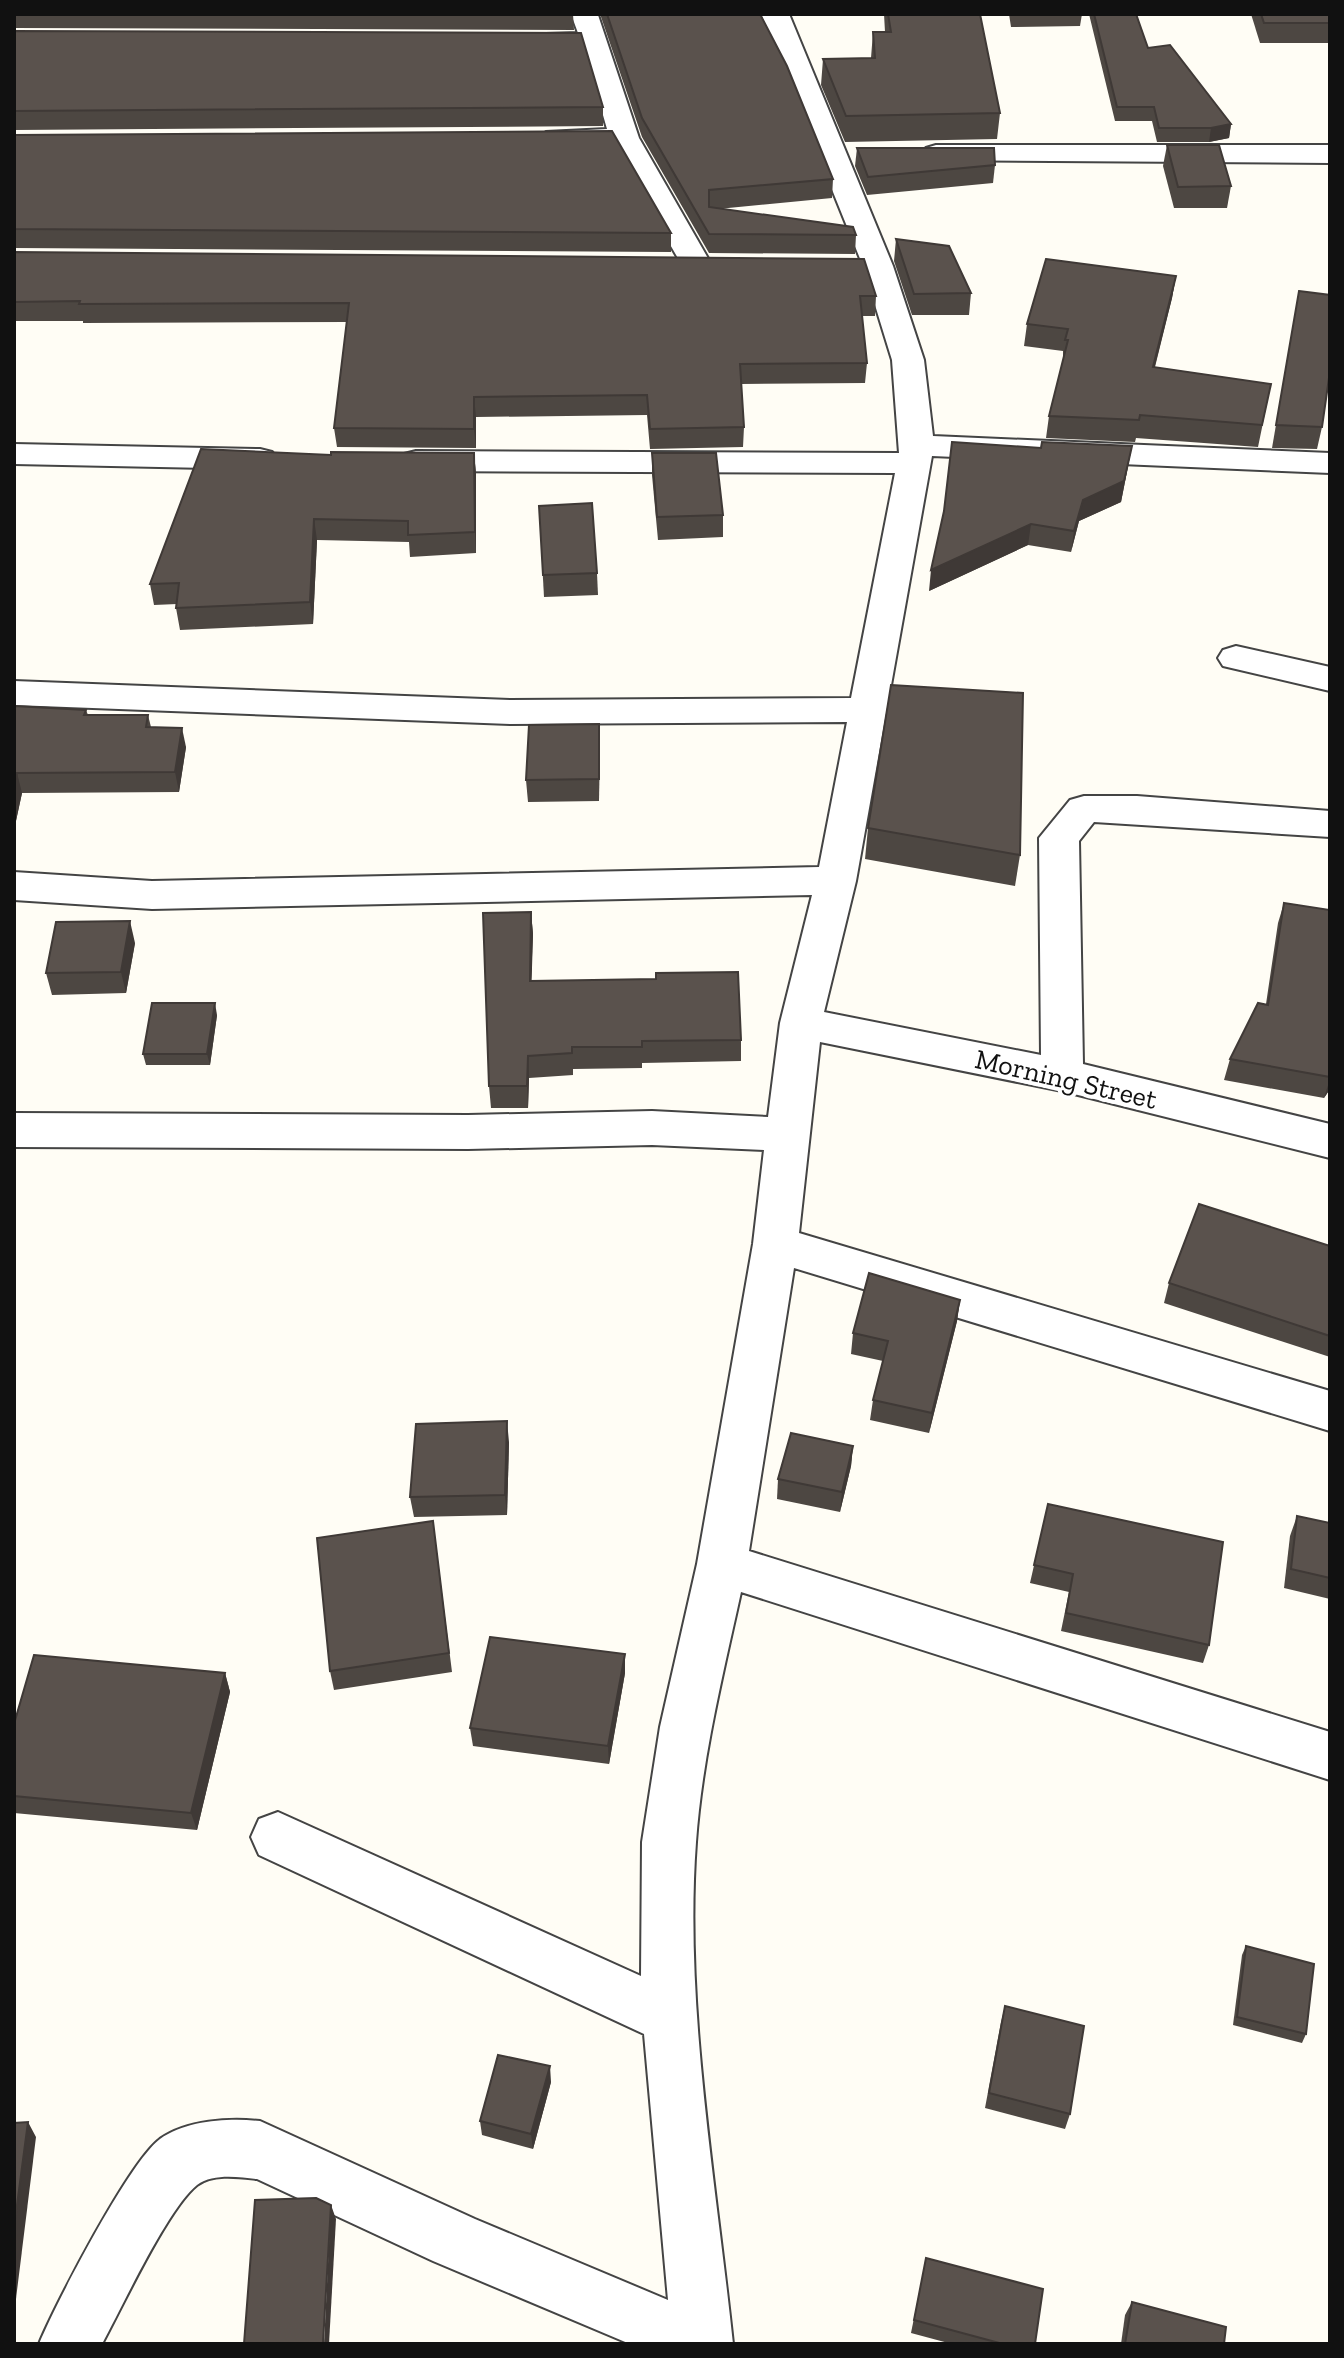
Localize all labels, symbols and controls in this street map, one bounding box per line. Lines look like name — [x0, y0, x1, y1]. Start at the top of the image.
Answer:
street label: Morning Street — [972, 1042, 1161, 1116]

